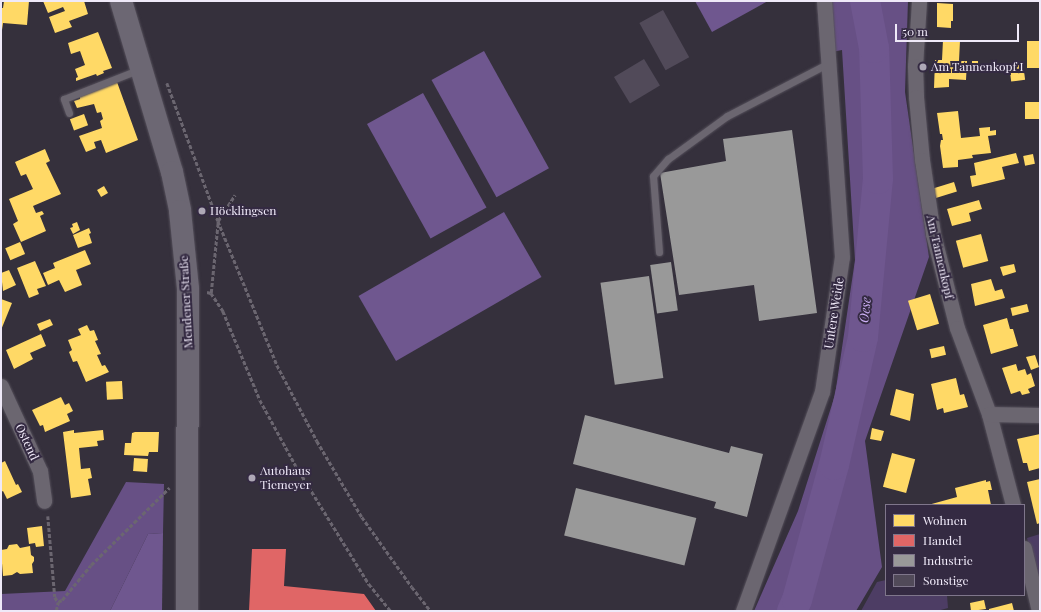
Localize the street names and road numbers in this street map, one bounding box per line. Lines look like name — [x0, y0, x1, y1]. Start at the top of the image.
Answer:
street label: Am Tannenkopf — [923, 214, 957, 300]
street label: Mendener Straße — [176, 255, 196, 349]
street label: Untere Weide — [821, 276, 847, 350]
street label: Ostend — [12, 421, 42, 463]

